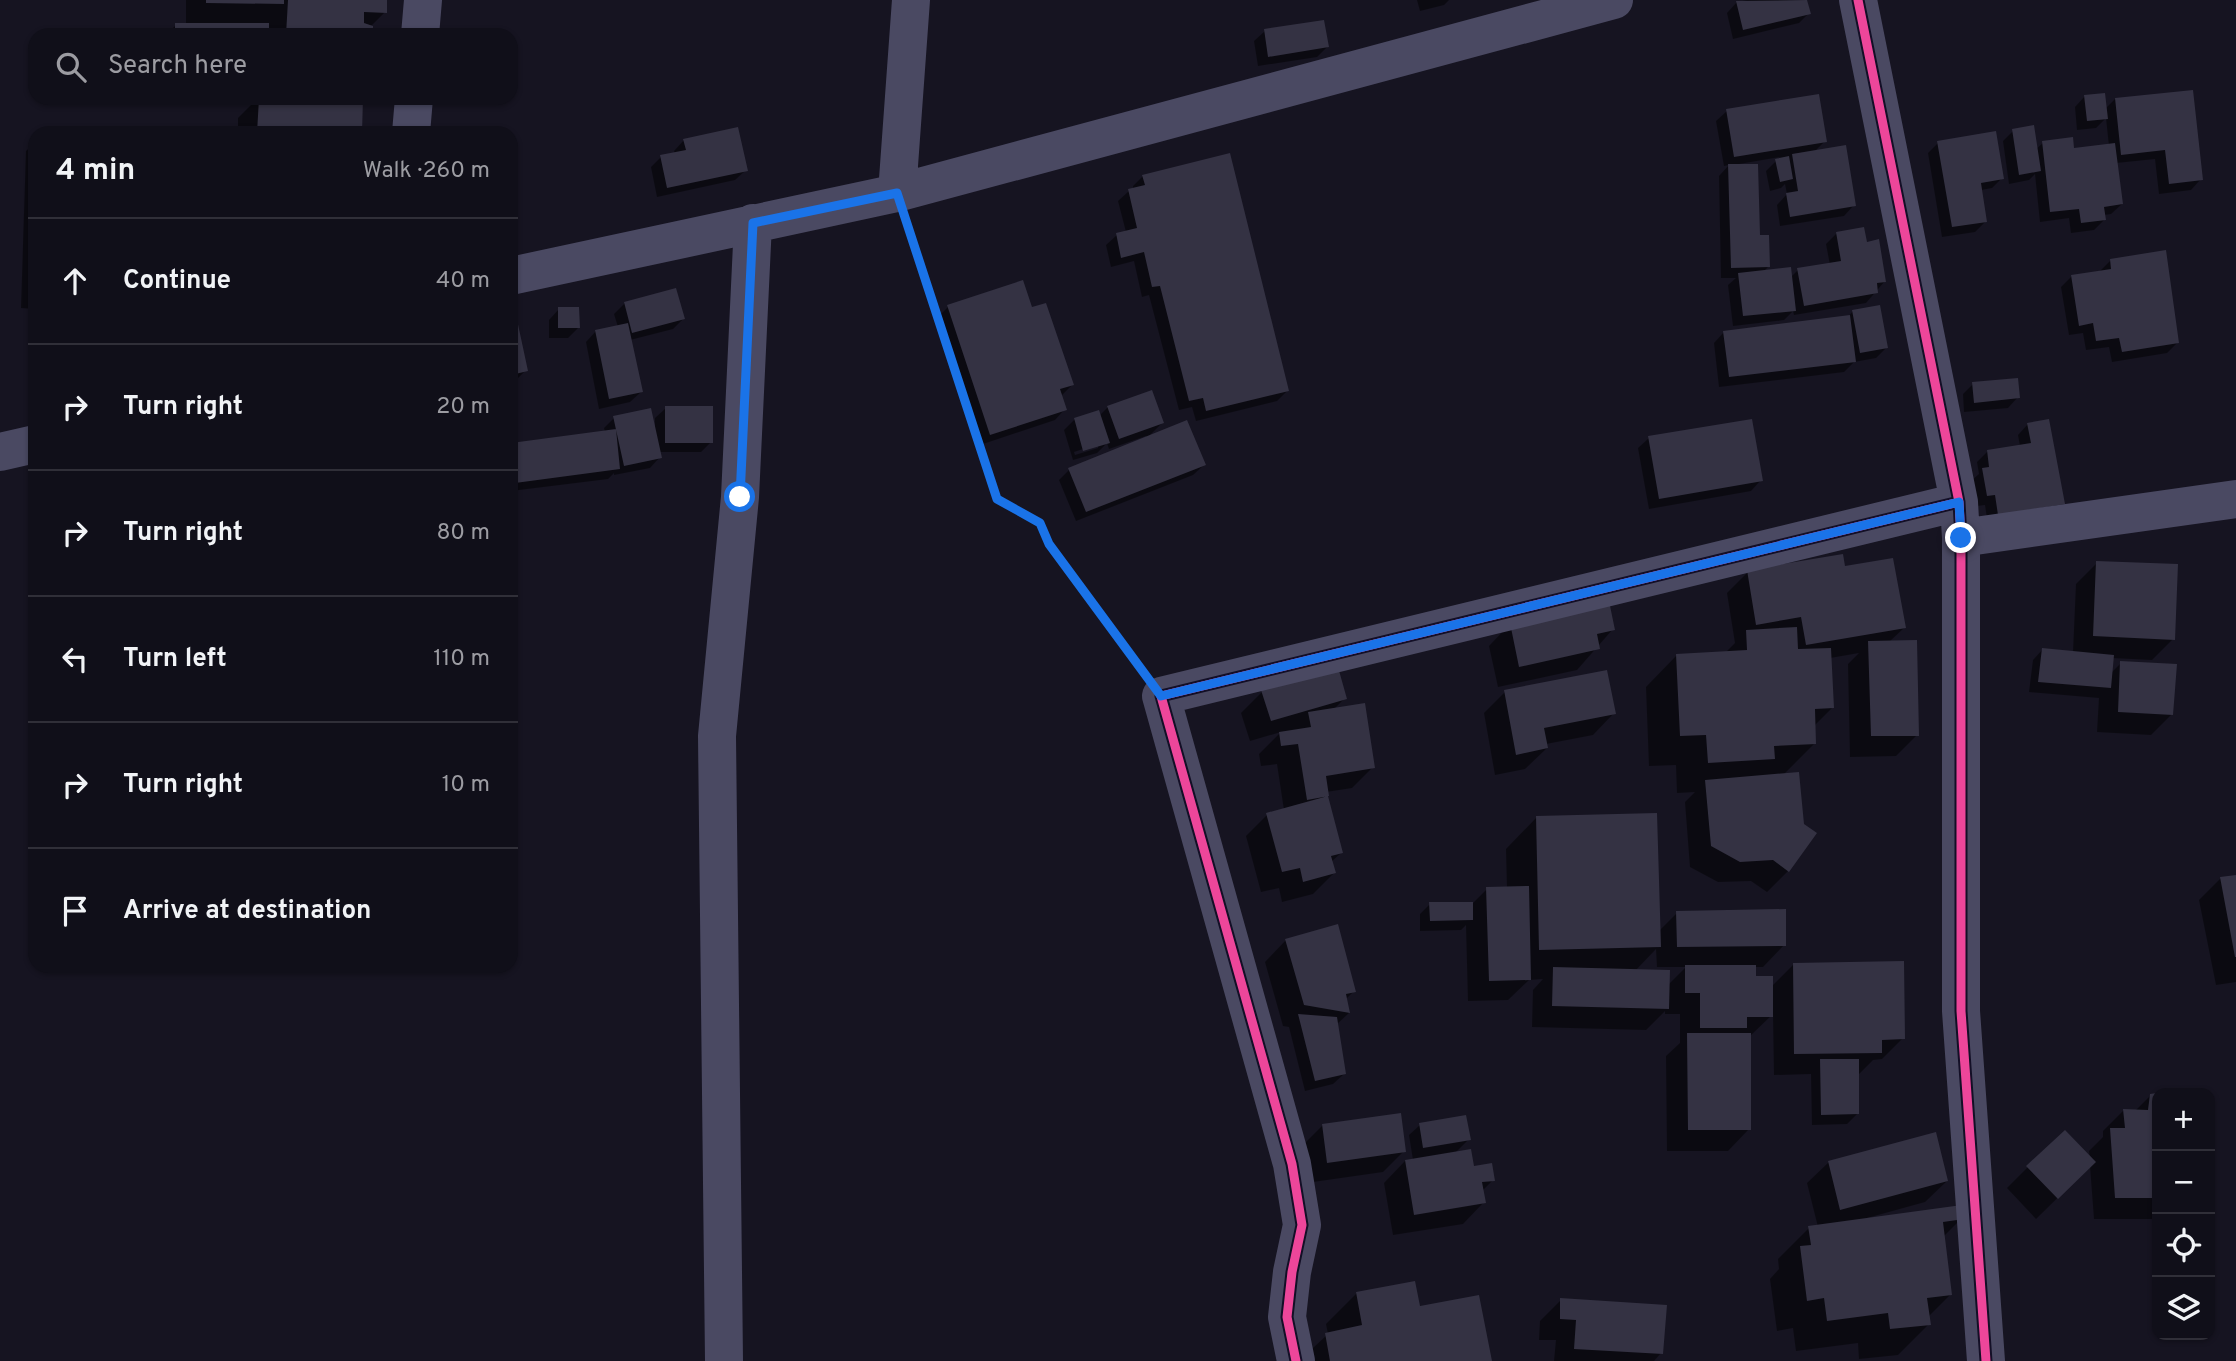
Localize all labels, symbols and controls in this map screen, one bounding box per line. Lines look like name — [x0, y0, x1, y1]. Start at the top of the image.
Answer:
search box — [28, 28, 518, 105]
icon: search — [52, 48, 90, 86]
text: Search here — [108, 50, 247, 83]
text: 4 min — [56, 153, 135, 190]
text: Walk · 260 m — [363, 157, 490, 186]
icon: ahead — [56, 262, 94, 300]
text: Continue — [123, 265, 231, 298]
text: 40 m — [436, 267, 490, 296]
icon: right — [56, 388, 94, 426]
text: Turn right — [123, 391, 243, 424]
text: 20 m — [436, 393, 490, 422]
route start — [724, 481, 755, 512]
icon: right — [56, 514, 94, 552]
text: Turn right — [123, 517, 243, 550]
text: 80 m — [437, 519, 490, 548]
route end — [1945, 522, 1976, 553]
icon: left — [56, 640, 94, 678]
text: Turn left — [123, 643, 227, 676]
text: 110 m — [433, 645, 490, 674]
icon: right — [56, 766, 94, 804]
text: Turn right — [123, 769, 243, 802]
text: 10 m — [442, 771, 490, 800]
icon: arrive — [56, 892, 94, 930]
text: Arrive at destination — [123, 895, 371, 928]
map controls — [2152, 1088, 2215, 1340]
button: + — [2152, 1088, 2215, 1151]
button: − — [2152, 1151, 2215, 1214]
button: locate — [2152, 1214, 2215, 1277]
button: layers — [2152, 1277, 2215, 1340]

